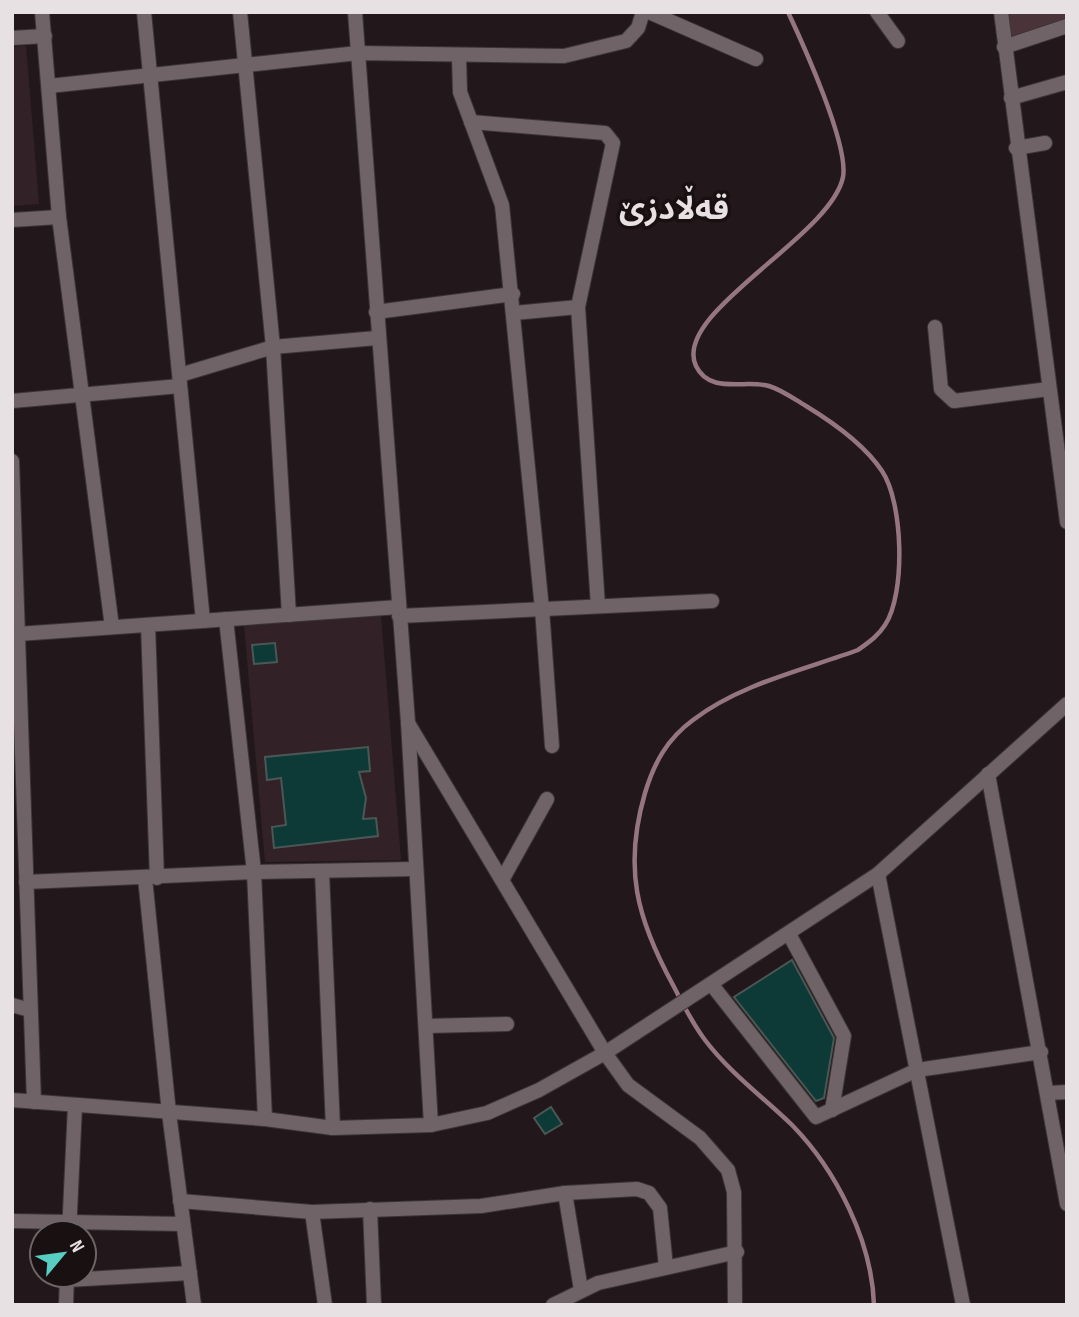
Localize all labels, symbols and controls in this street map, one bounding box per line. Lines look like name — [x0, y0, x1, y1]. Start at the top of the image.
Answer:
district label: قەڵادزێ — [619, 185, 729, 229]
north arrow — [28, 1219, 98, 1289]
text: N — [64, 1236, 89, 1257]

